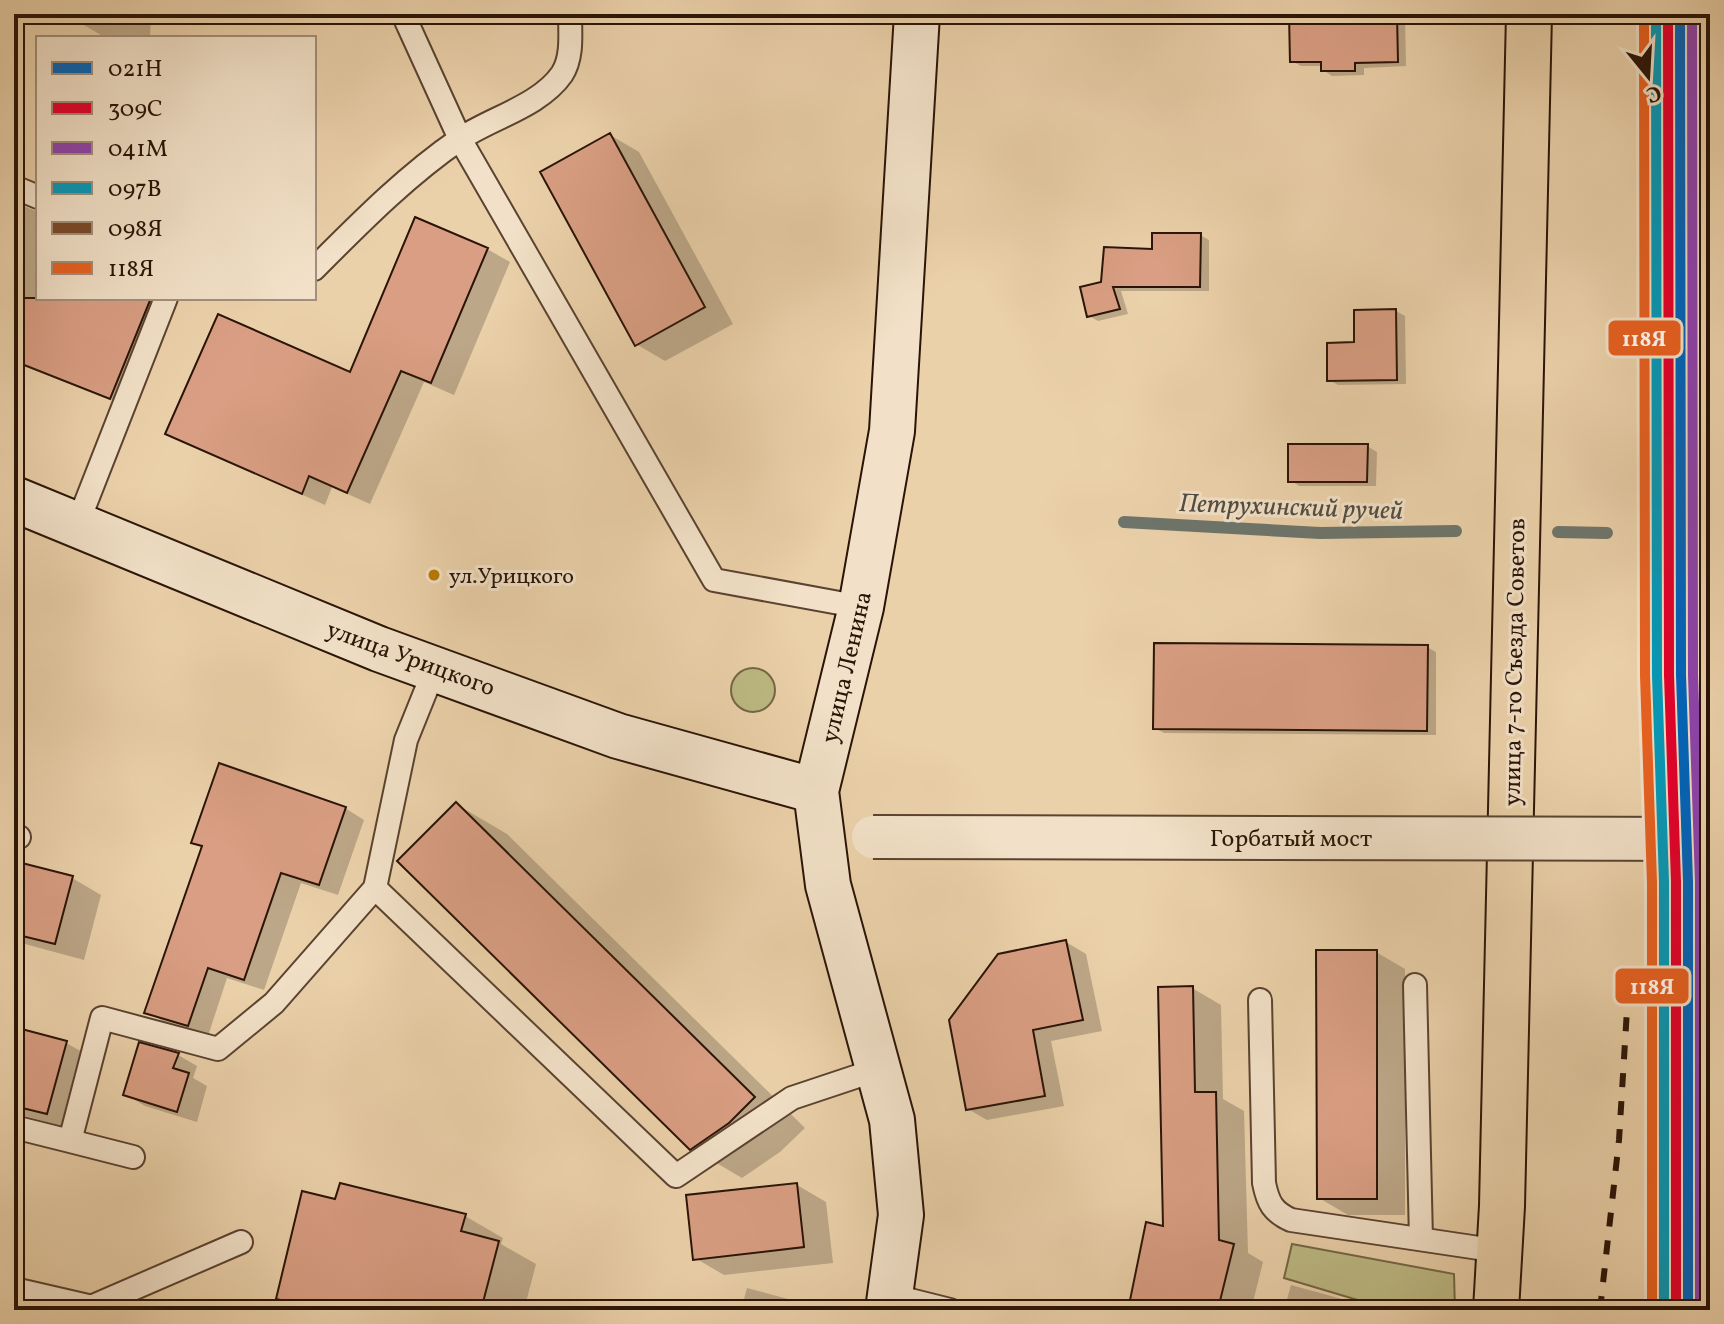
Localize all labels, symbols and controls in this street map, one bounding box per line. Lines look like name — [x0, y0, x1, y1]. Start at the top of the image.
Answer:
legend — [36, 36, 316, 300]
north arrow — [1608, 36, 1688, 116]
text: 021Н — [108, 53, 163, 87]
text: С — [1642, 76, 1665, 110]
text: 309С — [108, 93, 163, 127]
text: 041М — [108, 133, 168, 167]
text: 097В — [108, 173, 162, 207]
text: 098Я — [108, 213, 163, 247]
text: 118Я — [108, 253, 154, 287]
line badge: 118Я — [1607, 319, 1682, 357]
text: 118Я — [1622, 325, 1666, 356]
water label: Петрухинский ручей — [1178, 486, 1403, 530]
street label: улица 7-го Съезда Советов — [1496, 518, 1536, 806]
place label: ул.Урицкого — [449, 562, 574, 593]
marker: ул.Урицкого — [426, 567, 442, 583]
street label: улица Ленина — [814, 588, 882, 747]
street label: улица Урицкого — [321, 614, 499, 706]
street label: Горбатый мост — [1210, 823, 1372, 857]
line badge: 118Я — [1614, 967, 1690, 1005]
text: 118Я — [1630, 973, 1674, 1004]

